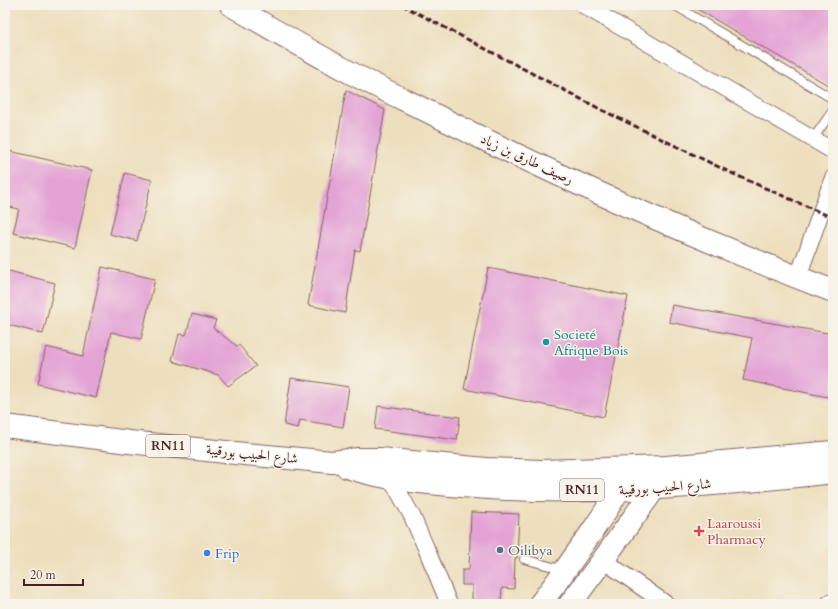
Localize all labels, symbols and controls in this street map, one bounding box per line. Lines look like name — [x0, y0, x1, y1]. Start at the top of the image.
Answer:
street label: رصيف طارق بن زياد — [477, 129, 577, 189]
place label: Societé Afrique Bois — [554, 325, 629, 360]
marker: Societé Afrique Bois — [541, 337, 551, 347]
road number: RN11 — [146, 435, 190, 457]
street label: شارع الحبيب بورقيبة — [205, 440, 299, 470]
street label: شارع الحبيب بورقيبة — [618, 474, 712, 502]
road number: RN11 — [560, 479, 604, 501]
place label: Laaroussi Pharmacy — [707, 514, 766, 549]
marker: Laaroussi Pharmacy — [694, 526, 704, 536]
place label: Oilibya — [508, 541, 553, 560]
place label: Frip — [215, 544, 239, 563]
marker: Oilibya — [495, 545, 505, 555]
marker: Frip — [202, 548, 212, 558]
scale bar — [24, 561, 83, 587]
text: 20 m — [30, 567, 57, 583]

